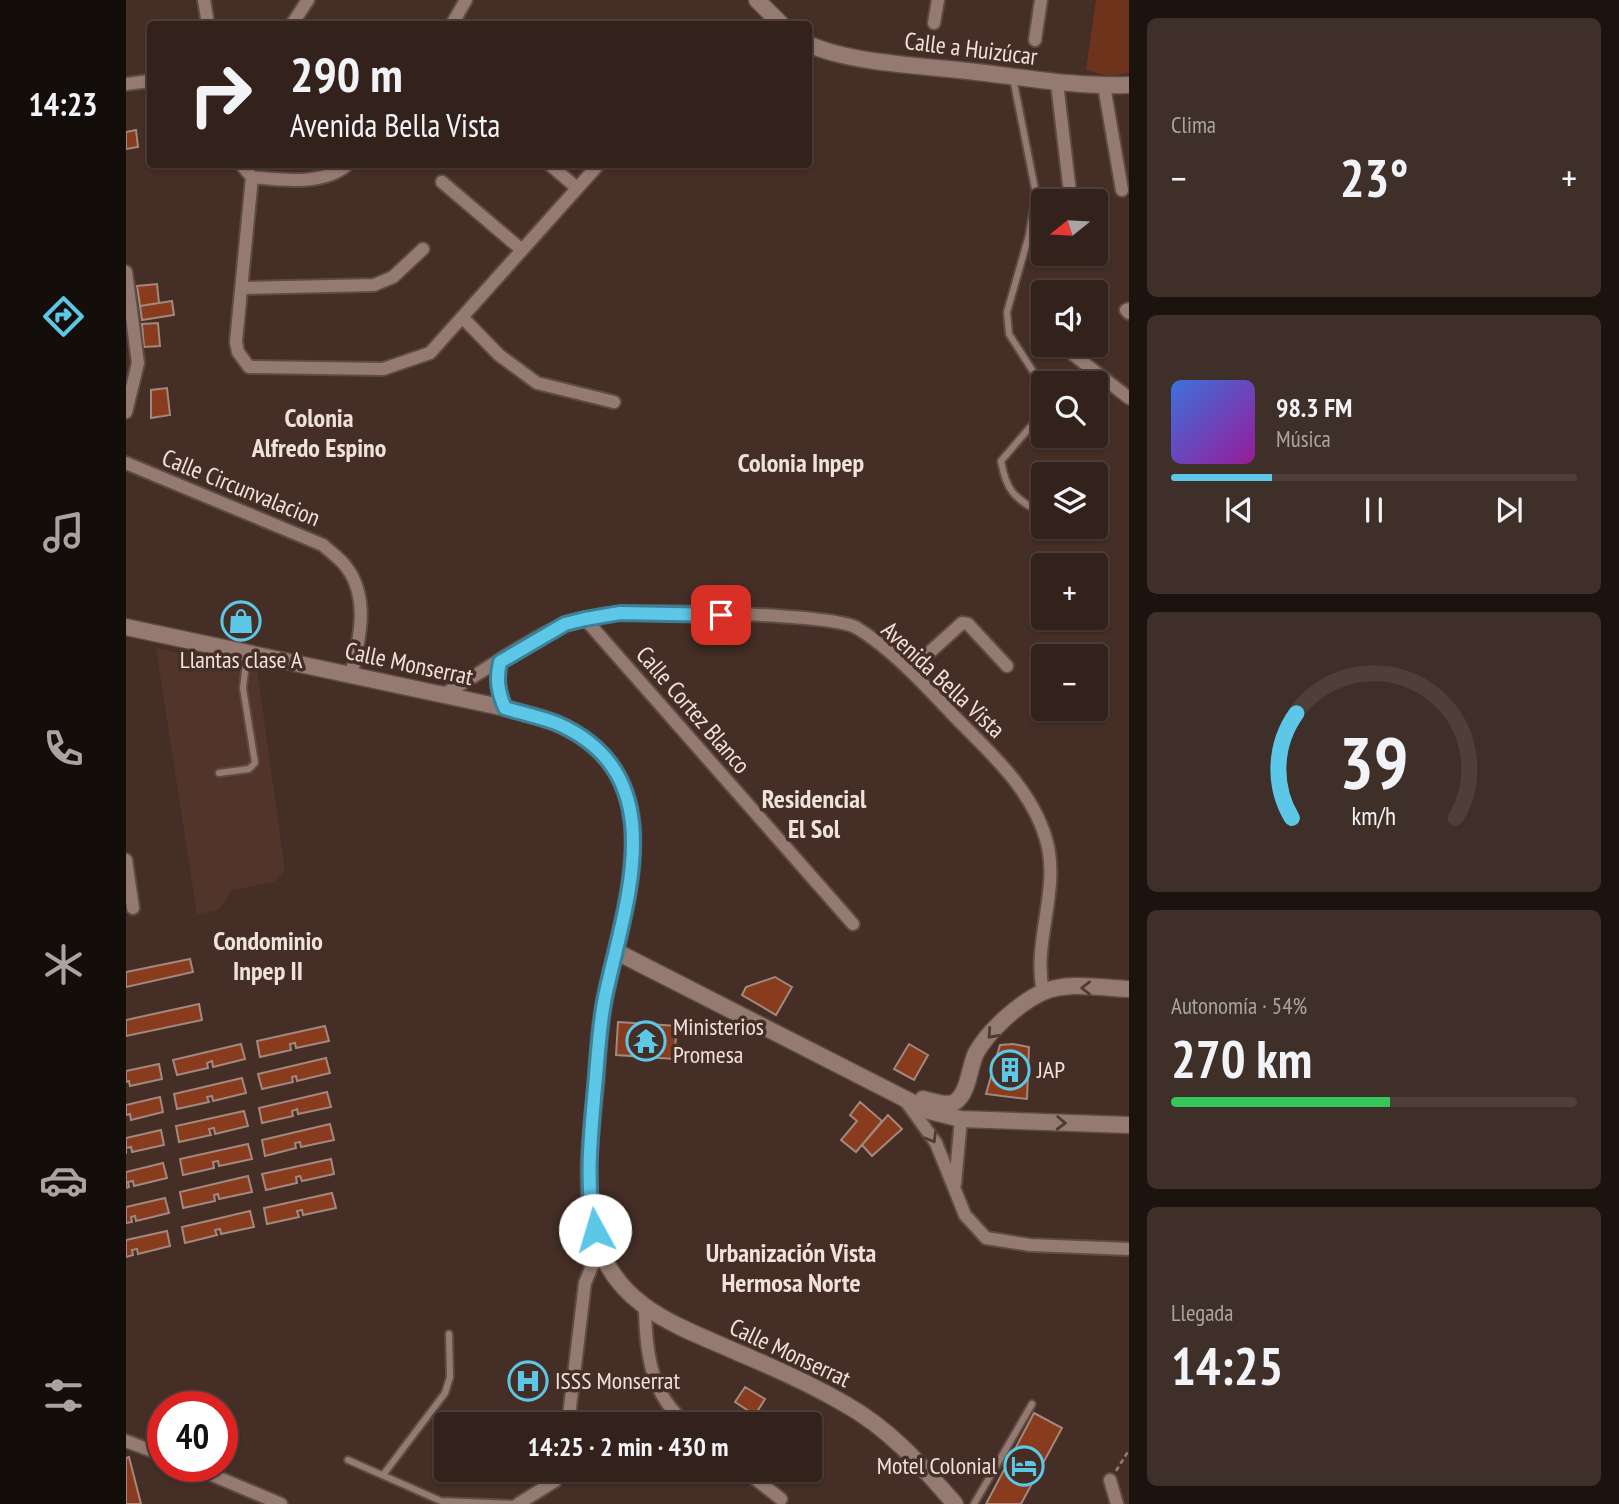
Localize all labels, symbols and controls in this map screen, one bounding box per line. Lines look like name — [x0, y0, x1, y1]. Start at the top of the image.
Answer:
street label: Calle a Huizúcar — [903, 25, 1040, 72]
text: 290 m — [290, 42, 403, 106]
icon: right — [175, 49, 266, 140]
text: 14:23 — [28, 83, 98, 125]
text: Avenida Bella Vista — [290, 104, 500, 146]
text: Clima — [1171, 110, 1216, 139]
text: 23° — [1340, 144, 1408, 211]
text: − — [1171, 153, 1187, 202]
text: + — [1561, 153, 1577, 202]
north arrow — [1031, 189, 1108, 266]
map controls — [1031, 189, 1108, 721]
button: sound — [1031, 280, 1108, 357]
icon: directions — [39, 292, 88, 341]
button: search — [1031, 371, 1108, 448]
text: 98.3 FM — [1276, 391, 1352, 424]
district label: Colonia Alfredo Espino — [251, 401, 386, 464]
text: Música — [1276, 424, 1331, 453]
street label: Calle Circunvalacion — [158, 442, 325, 533]
district label: Colonia Inpep — [738, 446, 864, 479]
button: layers — [1031, 462, 1108, 539]
icon: previous — [1220, 491, 1258, 529]
icon: pause — [1355, 491, 1393, 529]
icon: next — [1490, 491, 1528, 529]
icon: music — [39, 508, 88, 557]
button: + — [1031, 553, 1108, 630]
pin — [691, 585, 751, 645]
icon: arrive — [702, 596, 740, 634]
shop icon: Llantas clase A — [220, 600, 262, 642]
street label: Avenida Bella Vista — [875, 614, 1012, 745]
street label: Calle Monserrat — [342, 635, 476, 692]
street label: Calle Cortez Blanco — [629, 639, 757, 780]
place label: Llantas clase A — [180, 644, 303, 675]
button: − — [1031, 644, 1108, 721]
text: 39 — [1339, 714, 1409, 808]
icon: phone — [39, 724, 88, 773]
district label: Residencial El Sol — [762, 782, 867, 845]
text: km/h — [1352, 800, 1396, 832]
district label: Condominio Inpep II — [213, 924, 323, 987]
icon: climate — [39, 940, 88, 989]
one-way arrow — [1080, 980, 1091, 996]
text: Autonomía · 54% — [1171, 991, 1307, 1020]
place label: Ministerios Promesa — [673, 1011, 764, 1070]
temple icon: Ministerios Promesa — [625, 1020, 667, 1062]
text: 270 km — [1171, 1025, 1312, 1092]
one-way arrow — [987, 1026, 1000, 1039]
building icon: JAP — [989, 1049, 1031, 1091]
place label: JAP — [1036, 1054, 1065, 1085]
one-way arrow — [1056, 1115, 1067, 1130]
one-way arrow — [924, 1131, 937, 1144]
icon: car — [39, 1156, 88, 1205]
position arrow — [558, 1193, 632, 1267]
district label: Urbanización Vista Hermosa Norte — [706, 1236, 876, 1299]
text: Llegada — [1171, 1298, 1234, 1327]
street label: Calle Monserrat — [725, 1311, 856, 1394]
text: 14:25 — [1171, 1332, 1283, 1399]
hospital icon: ISSS Monserrat — [507, 1360, 549, 1402]
place label: ISSS Monserrat — [555, 1365, 680, 1396]
icon: filters — [39, 1371, 88, 1420]
speed limit sign: 40 — [147, 1391, 238, 1482]
text: 14:25 · 2 min · 430 m — [528, 1430, 728, 1463]
hotel icon: Motel Colonial — [1003, 1445, 1045, 1487]
place label: Motel Colonial — [877, 1450, 997, 1481]

